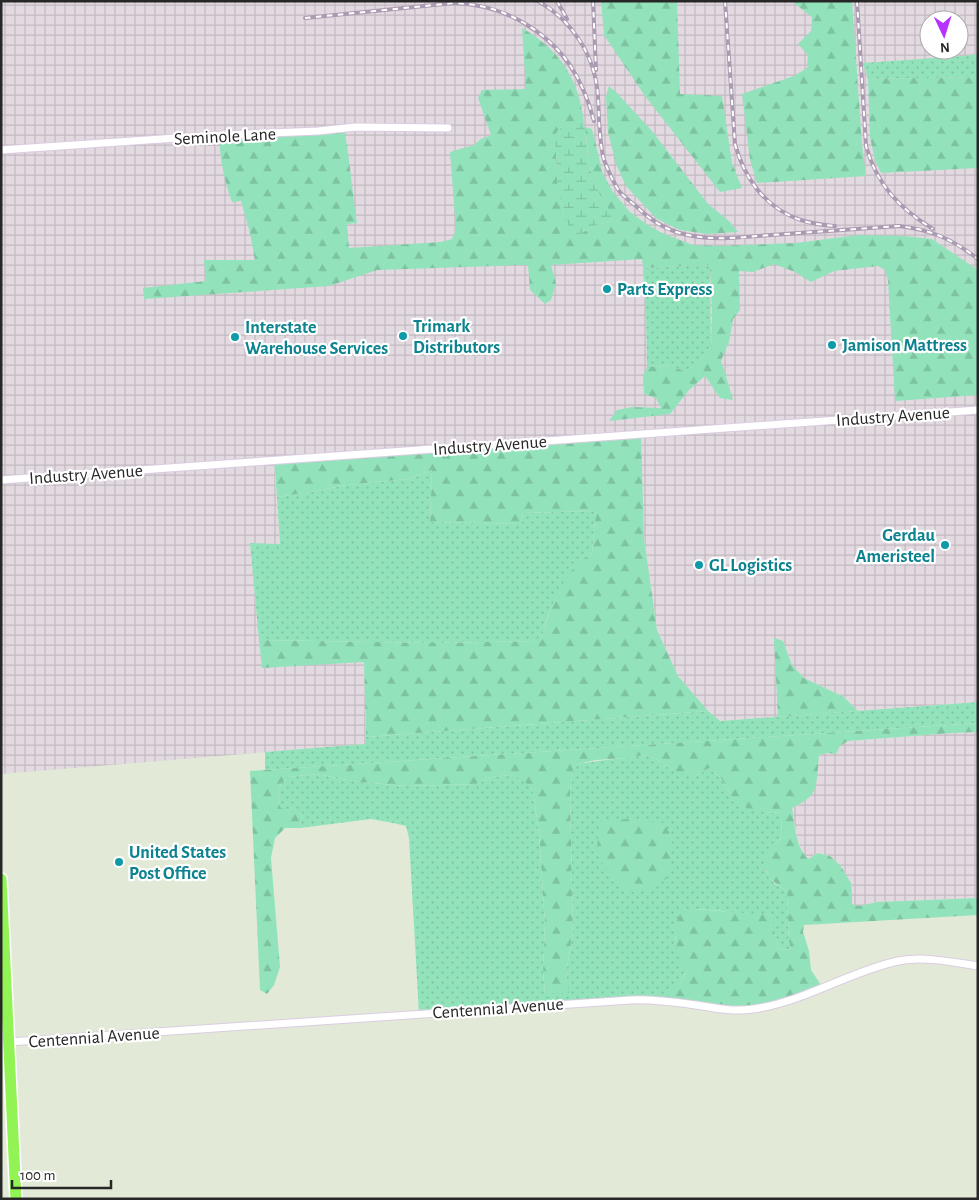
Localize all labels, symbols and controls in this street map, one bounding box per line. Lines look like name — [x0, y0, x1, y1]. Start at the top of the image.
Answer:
north arrow — [919, 10, 969, 60]
text: N — [939, 40, 950, 54]
street label: Seminole Lane — [174, 125, 277, 149]
place label: Parts Express — [617, 281, 712, 299]
marker: Parts Express — [601, 283, 613, 295]
place label: Trimark Distributors — [413, 318, 500, 357]
place label: Interstate Warehouse Services — [245, 319, 388, 358]
marker: Trimark Distributors — [397, 330, 409, 342]
marker: Interstate Warehouse Services — [229, 331, 241, 343]
place label: Jamison Mattress — [842, 337, 967, 355]
marker: Jamison Mattress — [826, 339, 838, 351]
street label: Industry Avenue — [836, 404, 951, 430]
street label: Industry Avenue — [433, 433, 548, 459]
street label: Industry Avenue — [29, 462, 144, 488]
place label: Gerdau Ameristeel — [856, 527, 936, 566]
marker: Gerdau Ameristeel — [939, 539, 951, 551]
place label: GL Logistics — [709, 557, 792, 575]
marker: GL Logistics — [693, 559, 705, 571]
place label: United States Post Office — [129, 844, 226, 883]
marker: United States Post Office — [113, 856, 125, 868]
street label: Centennial Avenue — [432, 995, 564, 1023]
street label: Centennial Avenue — [28, 1024, 160, 1052]
scale bar — [12, 1158, 111, 1190]
text: 100 m — [20, 1168, 55, 1183]

